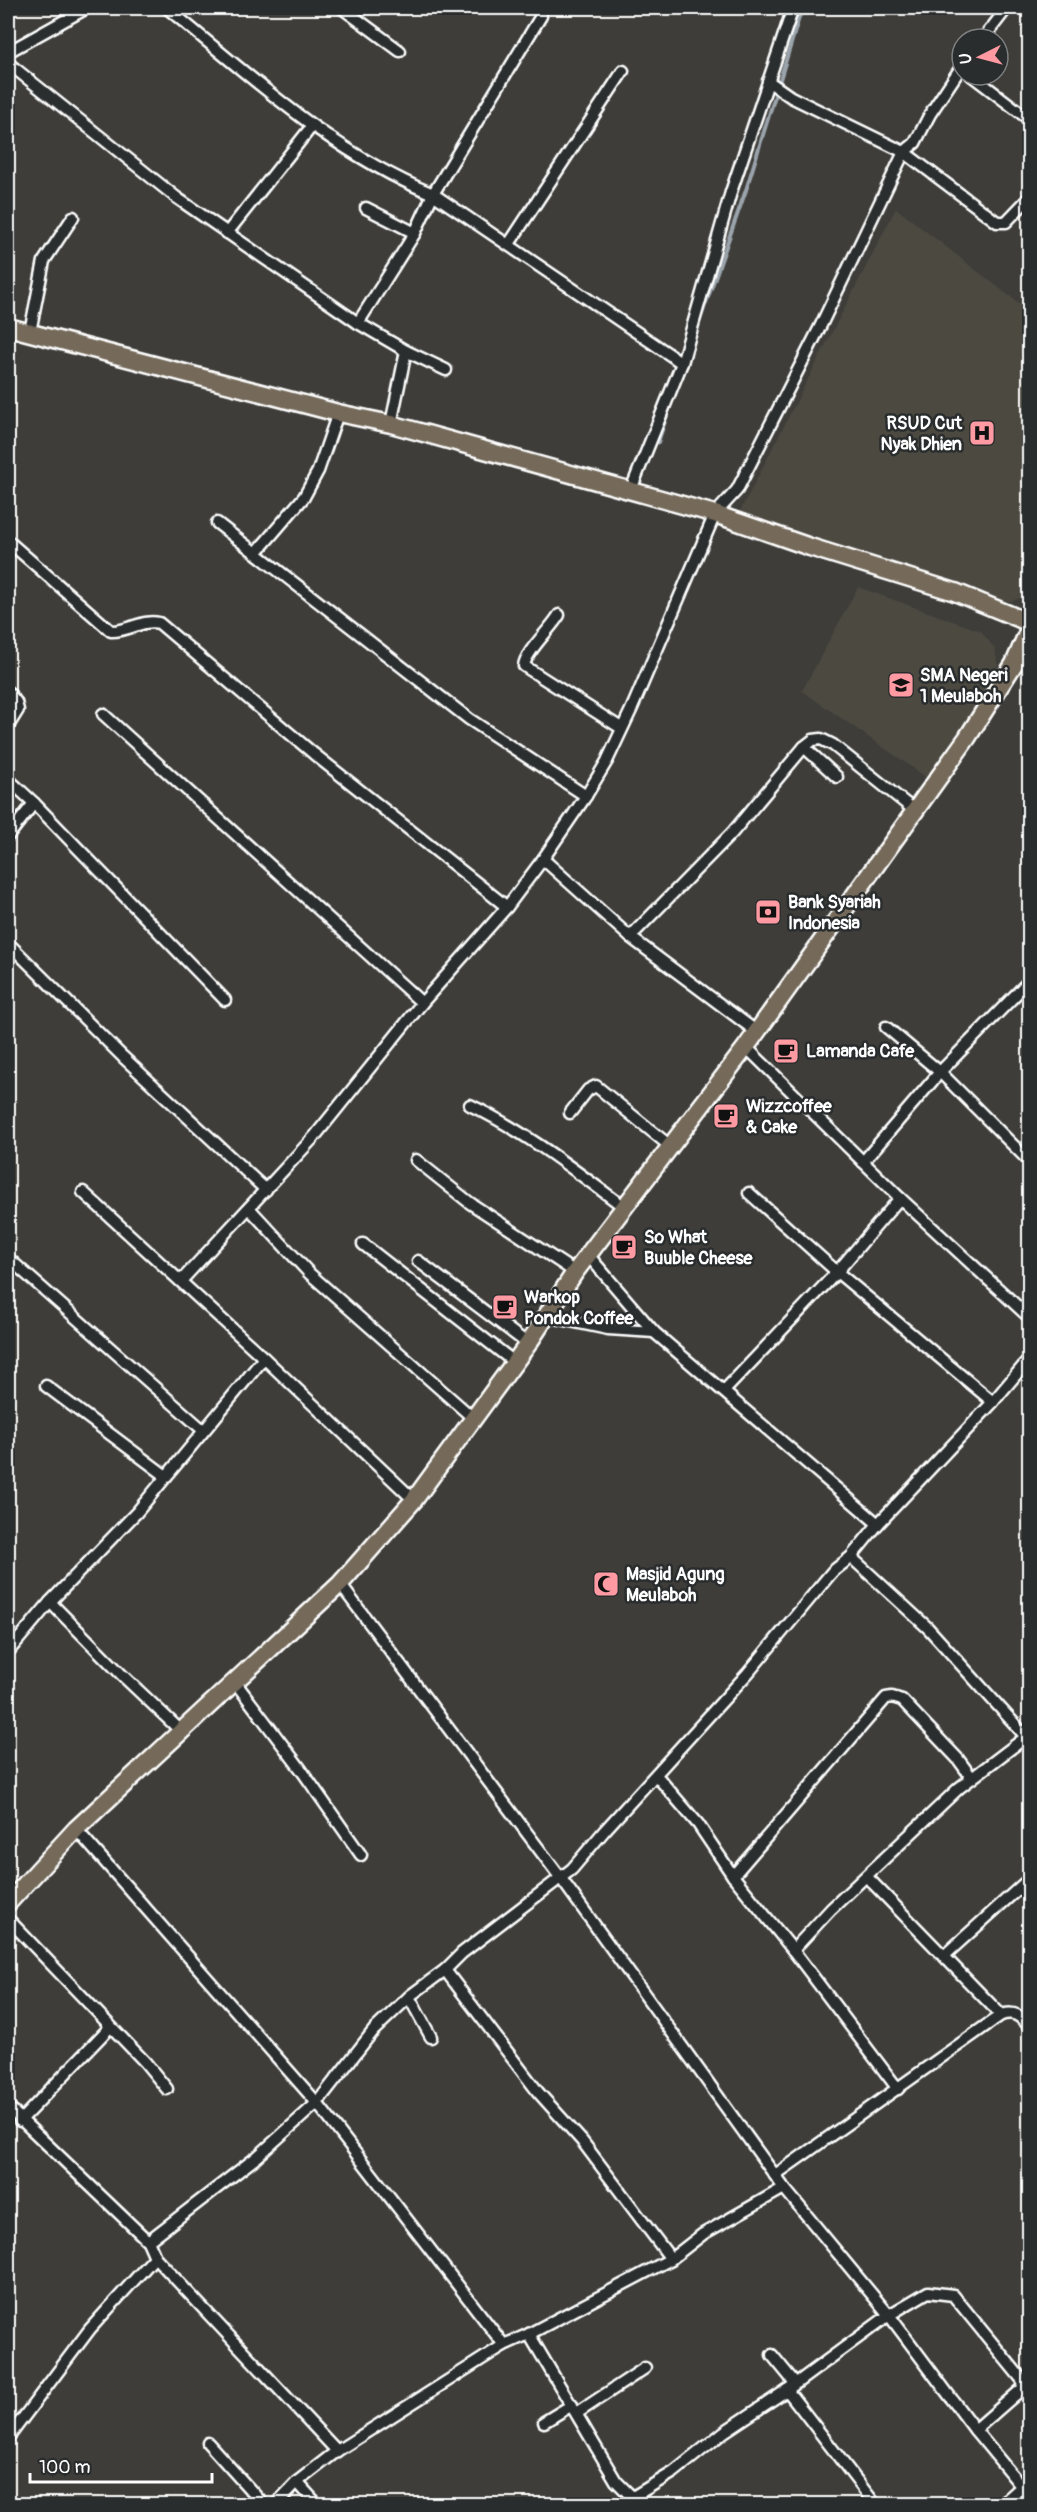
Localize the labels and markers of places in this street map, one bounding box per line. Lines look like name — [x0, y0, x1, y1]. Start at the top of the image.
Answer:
place label: RSUD Cut Nyak Dhien — [881, 412, 963, 456]
hospital icon: RSUD Cut Nyak Dhien — [967, 418, 997, 448]
place label: SMA Negeri 1 Meulaboh — [920, 664, 1008, 708]
school or university icon: SMA Negeri 1 Meulaboh — [886, 670, 916, 700]
place label: Bank Syariah Indonesia — [788, 891, 881, 935]
bank icon: Bank Syariah Indonesia — [753, 897, 783, 927]
cafe icon: Lamanda Cafe — [771, 1036, 801, 1066]
place label: Lamanda Cafe — [806, 1040, 915, 1063]
place label: Wizzcoffee & Cake — [746, 1095, 833, 1139]
cafe icon: Wizzcoffee & Cake — [711, 1101, 741, 1131]
place label: So What Buuble Cheese — [644, 1226, 754, 1270]
cafe icon: So What Buuble Cheese — [609, 1232, 639, 1262]
place label: Warkop Pondok Coffee — [524, 1286, 635, 1330]
cafe icon: Warkop Pondok Coffee — [490, 1292, 520, 1322]
place label: Masjid Agung Meulaboh — [626, 1563, 724, 1607]
mosque icon: Masjid Agung Meulaboh — [591, 1569, 621, 1599]

